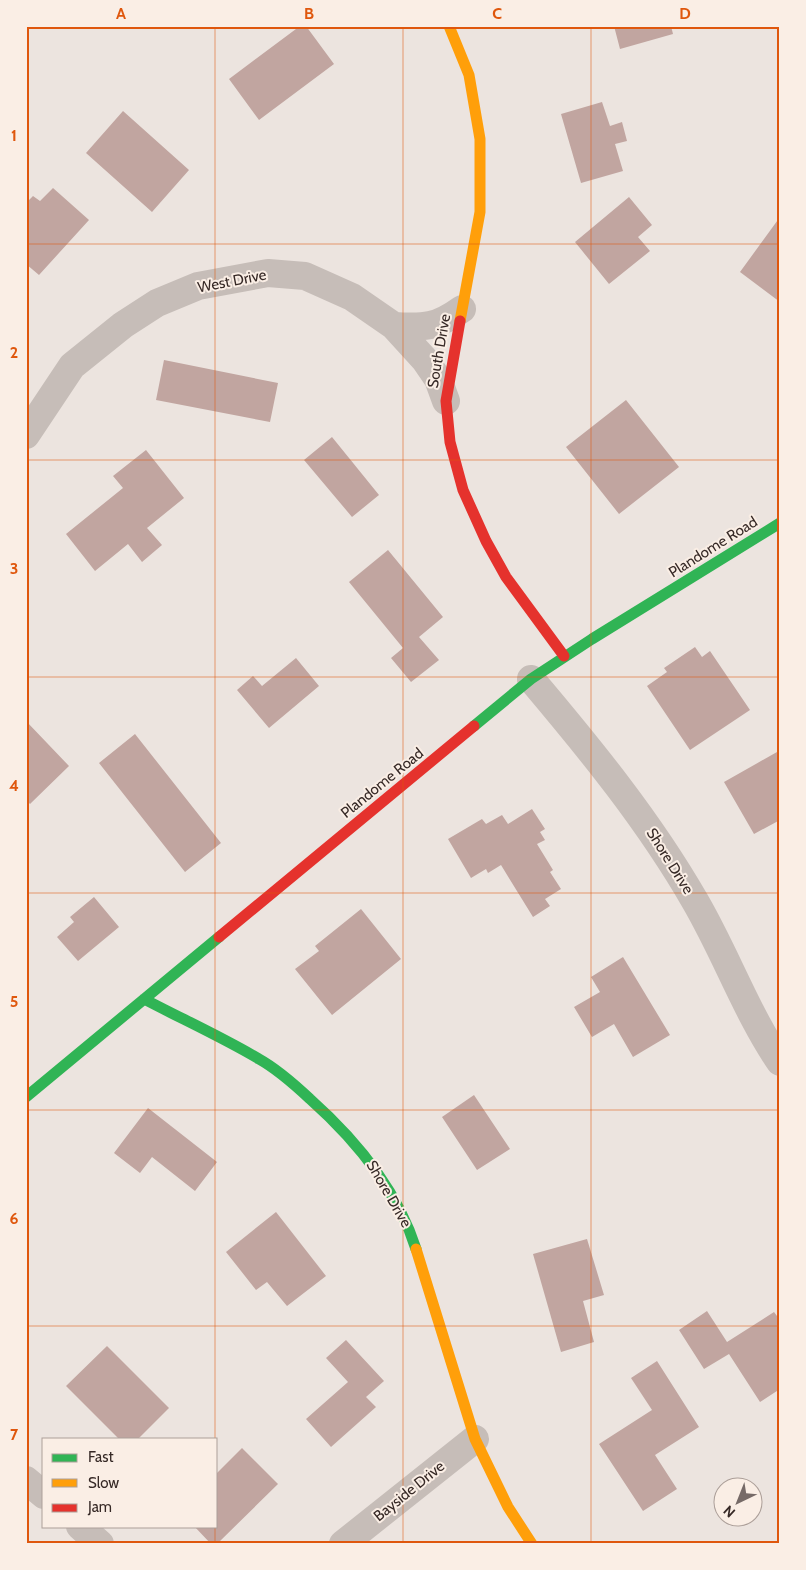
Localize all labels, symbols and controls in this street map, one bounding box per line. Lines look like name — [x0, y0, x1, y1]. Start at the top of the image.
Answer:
text: A — [116, 4, 126, 23]
text: B — [304, 4, 314, 23]
text: C — [492, 4, 502, 23]
text: D — [679, 4, 691, 23]
text: 1 — [11, 126, 17, 145]
street label: West Drive — [196, 265, 268, 296]
street label: South Drive — [424, 312, 454, 390]
text: 2 — [10, 343, 18, 362]
street label: Plandome Road — [665, 513, 761, 581]
text: 3 — [10, 559, 18, 578]
street label: Plandome Road — [337, 744, 427, 822]
text: 4 — [9, 776, 19, 795]
street label: Shore Drive — [643, 825, 697, 898]
text: 5 — [10, 992, 18, 1011]
street label: Shore Drive — [363, 1157, 416, 1231]
text: 6 — [10, 1209, 19, 1228]
text: 7 — [10, 1425, 19, 1444]
legend — [42, 1438, 218, 1528]
text: Fast — [88, 1448, 113, 1466]
street label: Bayside Drive — [370, 1457, 448, 1525]
text: Slow — [88, 1474, 119, 1492]
north arrow — [714, 1478, 764, 1528]
text: Jam — [87, 1498, 112, 1516]
text: N — [719, 1502, 739, 1521]

